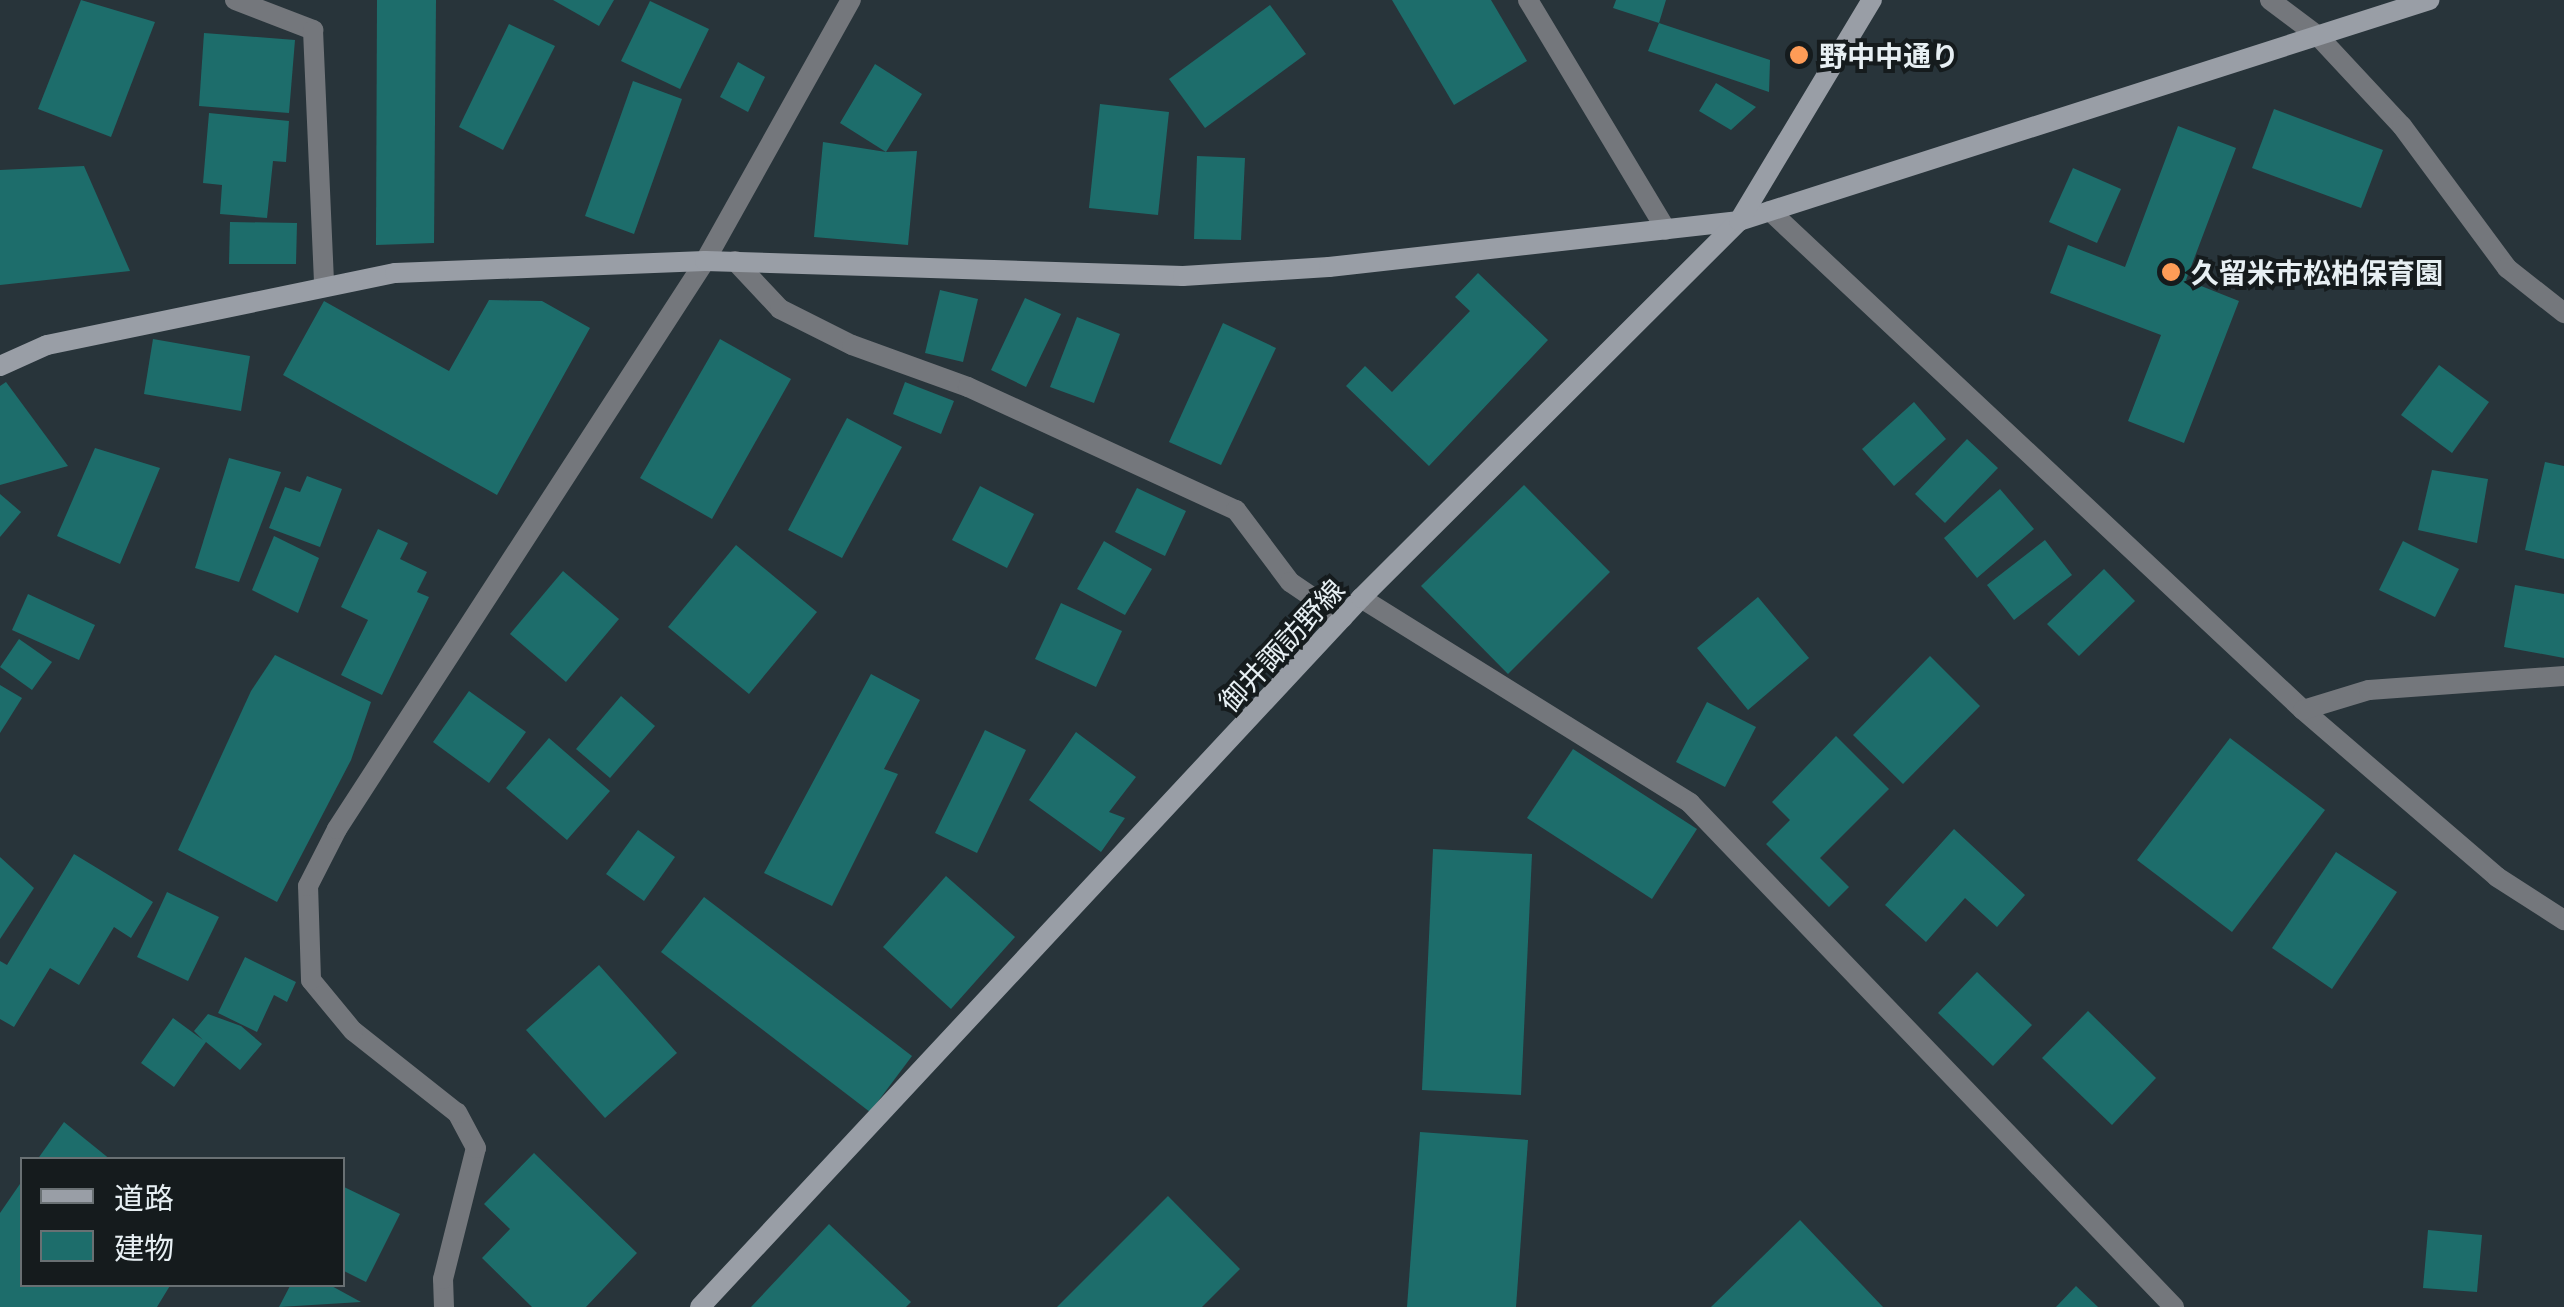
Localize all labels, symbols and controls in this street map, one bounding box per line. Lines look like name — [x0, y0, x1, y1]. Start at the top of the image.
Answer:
place label: 野中中通り — [1819, 38, 1959, 72]
marker: 野中中通り — [1788, 44, 1810, 66]
place label: 久留米市松柏保育園 — [2191, 255, 2443, 289]
marker: 久留米市松柏保育園 — [2160, 261, 2182, 283]
street label: 御井諏訪野線 — [1211, 572, 1351, 718]
legend — [20, 1157, 345, 1287]
text: 道路 — [114, 1179, 174, 1215]
text: 建物 — [114, 1229, 174, 1265]

